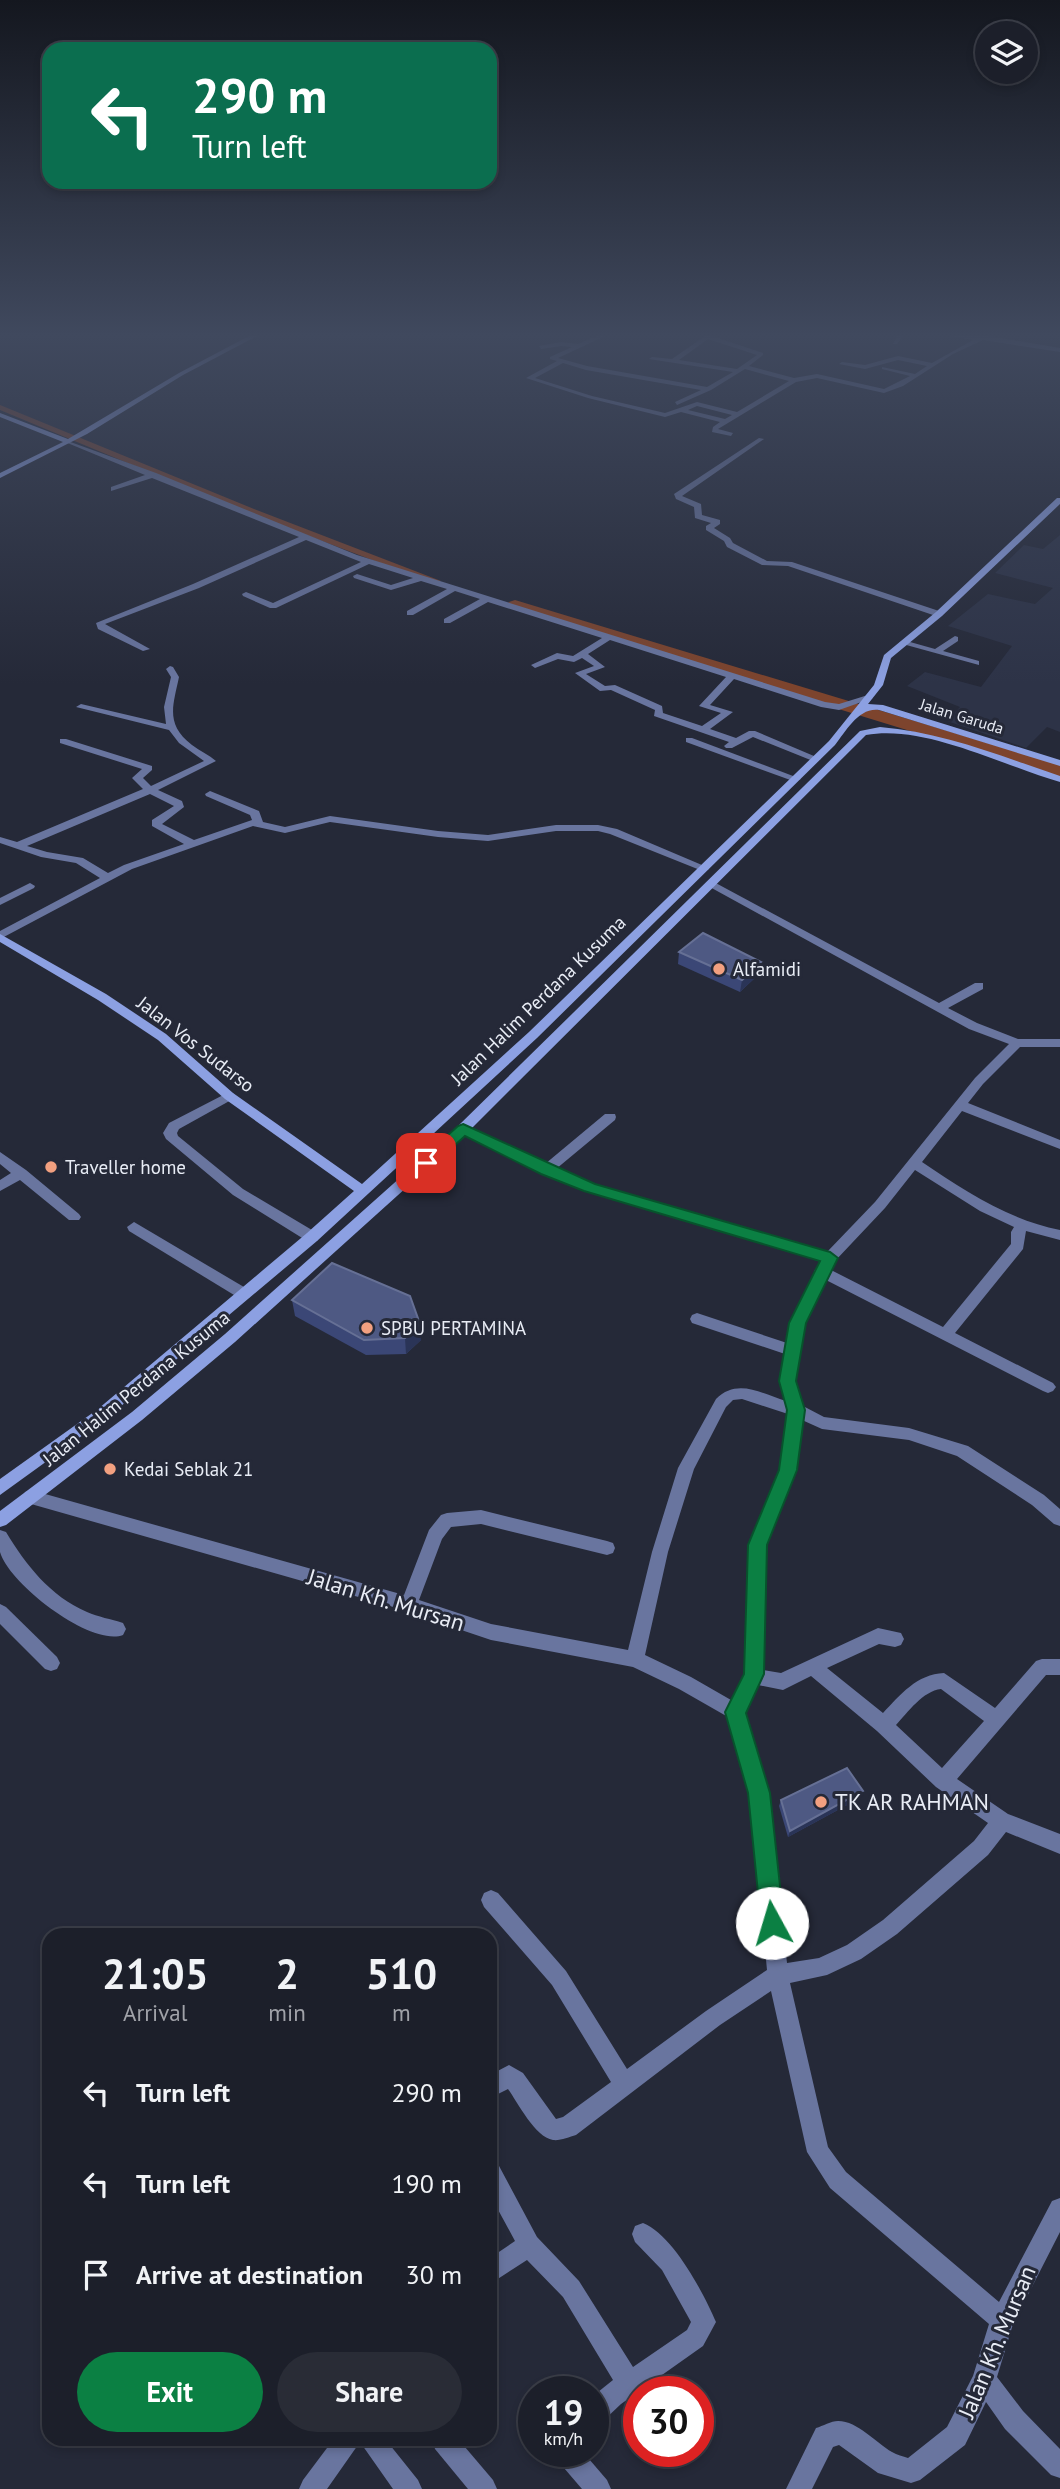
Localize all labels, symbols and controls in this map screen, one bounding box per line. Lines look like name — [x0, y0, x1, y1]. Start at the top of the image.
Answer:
map controls — [975, 21, 1038, 84]
button: layers — [975, 21, 1038, 84]
text: 290 m — [192, 63, 327, 127]
icon: left — [77, 70, 168, 161]
text: Turn left — [192, 125, 307, 167]
street label: Jalan Garuda — [917, 693, 1006, 738]
street label: Jalan Halim Perdana Kusuma — [445, 910, 630, 1090]
place label: Alfamidi — [733, 957, 801, 981]
marker: Alfamidi — [711, 961, 727, 977]
street label: Jalan Vos Sudarso — [132, 990, 259, 1097]
pin — [396, 1133, 456, 1193]
icon: arrive — [407, 1144, 445, 1182]
place label: Traveller home — [65, 1155, 186, 1179]
marker: Traveller home — [43, 1159, 59, 1175]
street label: Jalan Halim Perdana Kusuma — [37, 1305, 234, 1471]
place label: SPBU PERTAMINA — [381, 1316, 526, 1340]
marker: SPBU PERTAMINA — [359, 1320, 375, 1336]
place label: Kedai Seblak 21 — [124, 1457, 253, 1481]
marker: Kedai Seblak 21 — [102, 1461, 118, 1477]
street label: Jalan Kh. Mursan — [303, 1562, 468, 1637]
place label: TK AR RAHMAN — [835, 1787, 989, 1816]
marker: TK AR RAHMAN — [813, 1794, 829, 1810]
position arrow — [735, 1886, 809, 1960]
text: 21:05 — [102, 1946, 208, 2001]
text: 2 — [275, 1946, 299, 2001]
text: 510 — [366, 1946, 437, 2001]
text: Arrival — [123, 1998, 187, 2027]
text: min — [268, 1998, 306, 2027]
text: m — [392, 1998, 411, 2027]
icon: left — [77, 2074, 115, 2112]
text: Turn left — [136, 2076, 230, 2109]
text: 290 m — [391, 2076, 462, 2109]
icon: left — [77, 2165, 115, 2203]
text: Turn left — [136, 2167, 230, 2200]
text: 190 m — [391, 2167, 462, 2200]
icon: arrive — [77, 2256, 115, 2294]
text: Arrive at destination — [136, 2258, 363, 2291]
text: 30 m — [406, 2258, 462, 2291]
street label: Jalan Kh. Mursan — [951, 2261, 1042, 2423]
button: Exit — [77, 2352, 263, 2432]
button: Share — [277, 2352, 462, 2432]
speed limit sign: 30 — [623, 2376, 714, 2467]
text: 19 — [544, 2389, 583, 2435]
text: km/h — [544, 2427, 583, 2450]

